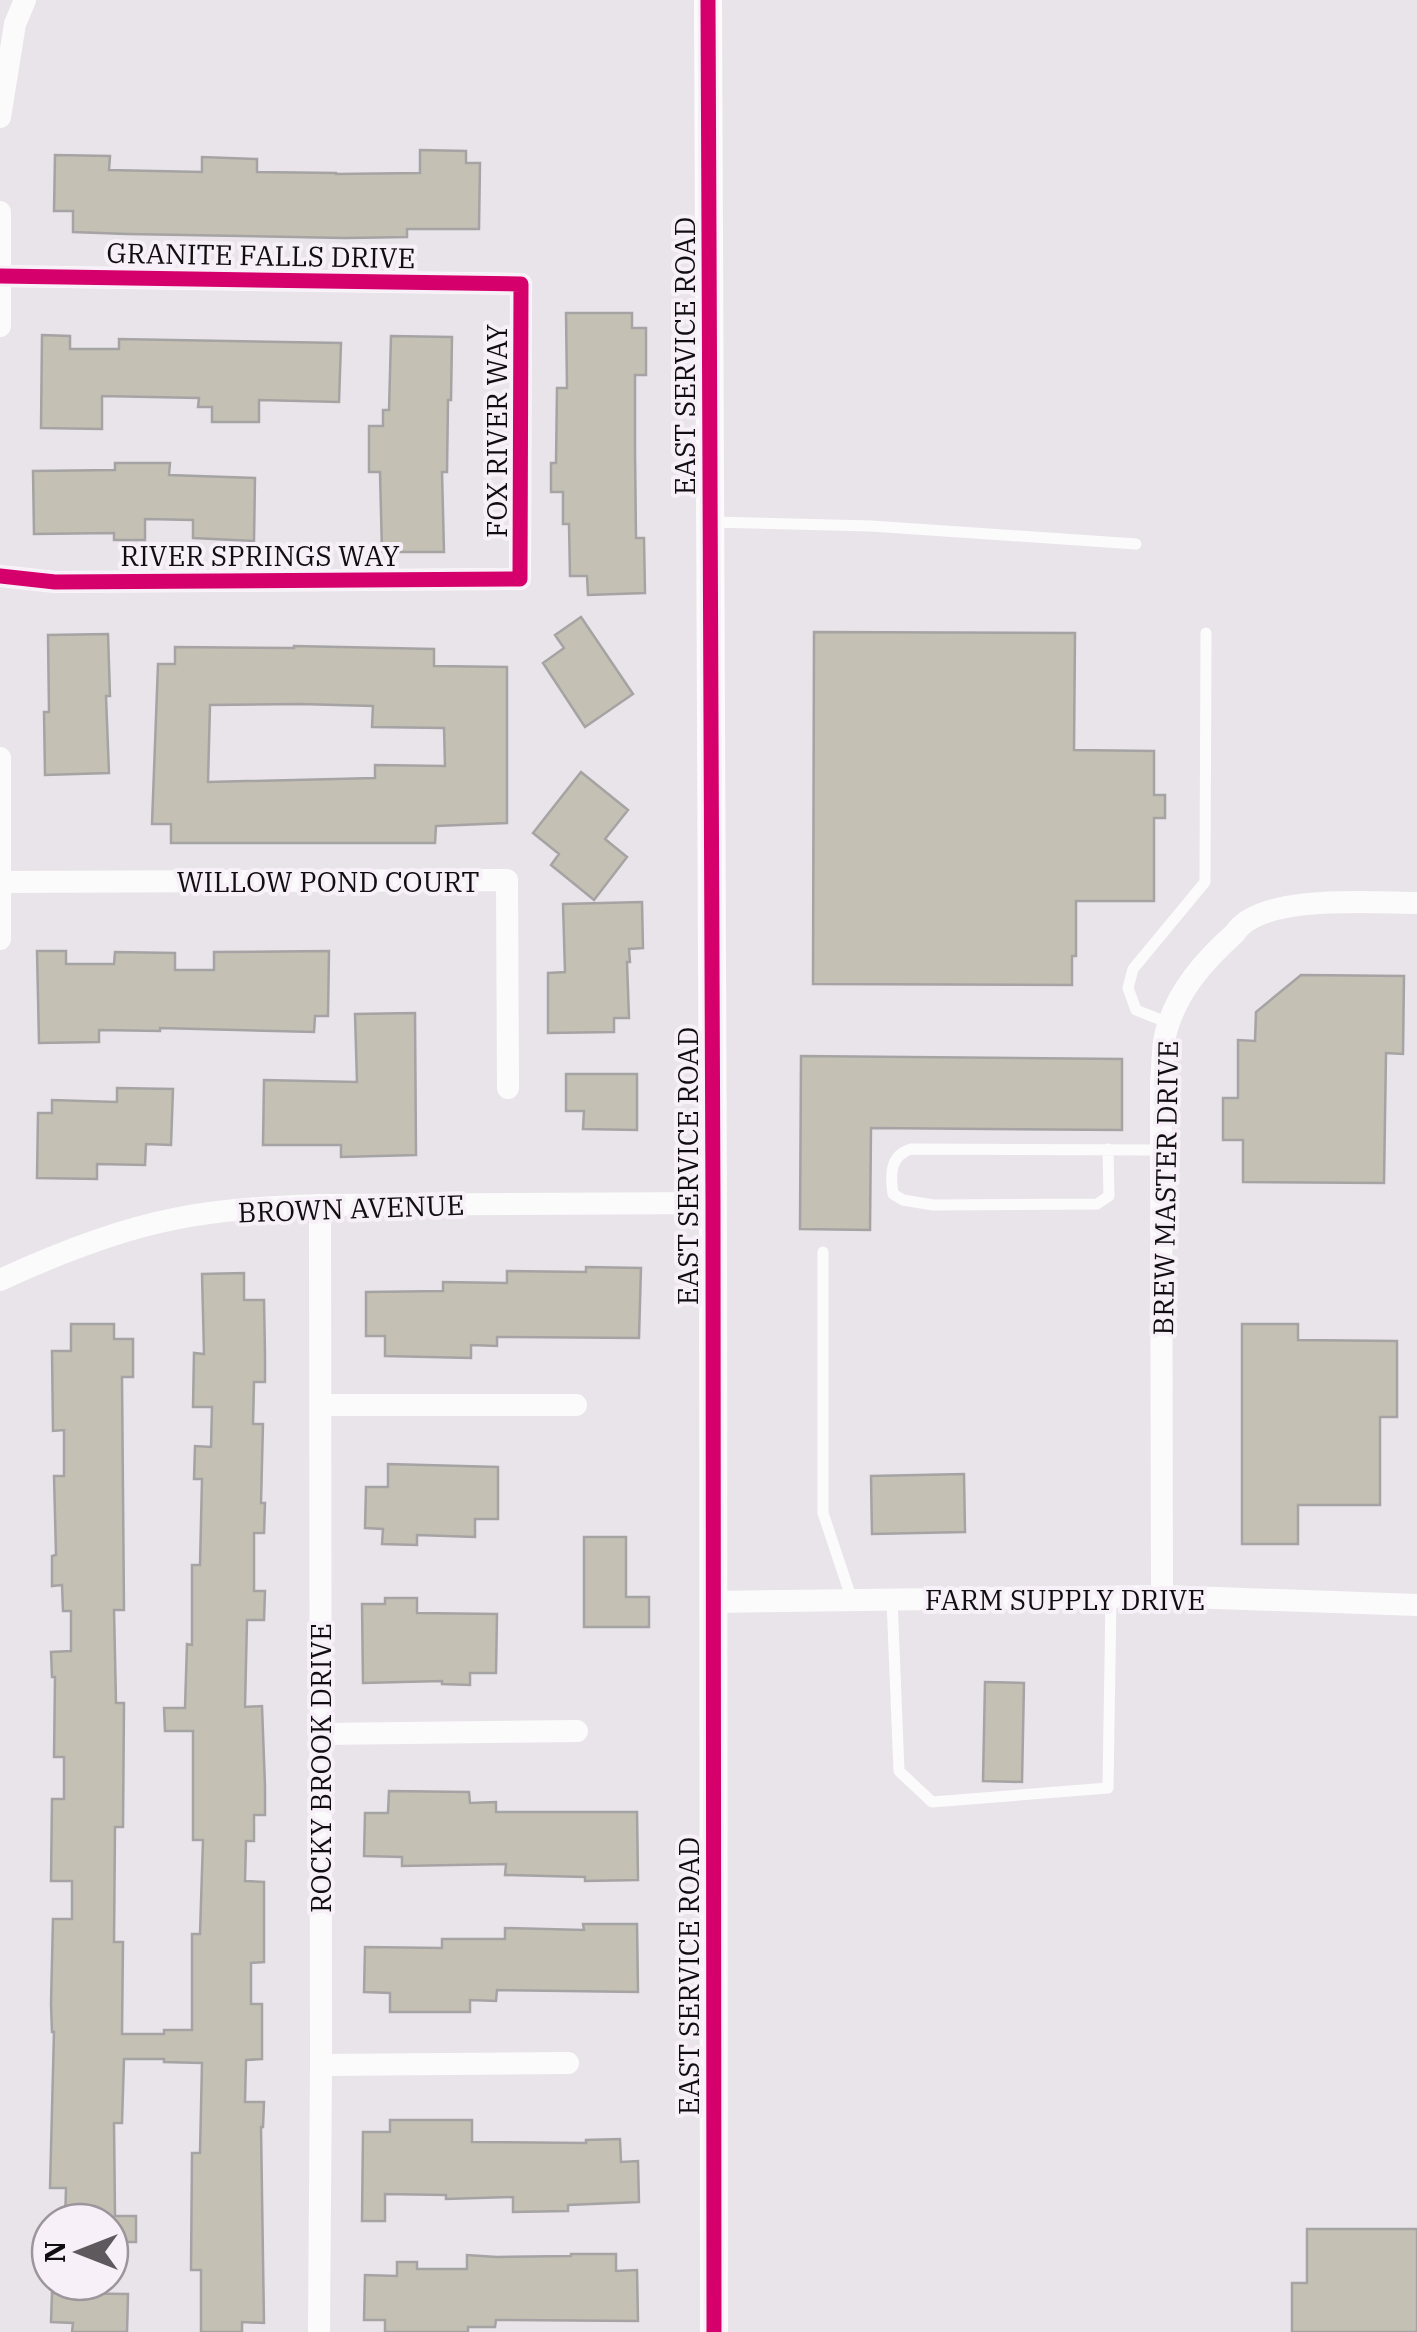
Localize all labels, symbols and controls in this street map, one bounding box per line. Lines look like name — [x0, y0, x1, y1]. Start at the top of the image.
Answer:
street label: EAST SERVICE ROAD — [666, 217, 703, 495]
street label: GRANITE FALLS DRIVE — [106, 234, 416, 276]
street label: FOX RIVER WAY — [478, 324, 515, 538]
street label: RIVER SPRINGS WAY — [120, 537, 400, 574]
street label: WILLOW POND COURT — [176, 863, 480, 900]
street label: EAST SERVICE ROAD — [669, 1027, 706, 1305]
street label: BREW MASTER DRIVE — [1144, 1040, 1186, 1336]
street label: BROWN AVENUE — [237, 1186, 465, 1230]
street label: FARM SUPPLY DRIVE — [925, 1581, 1205, 1618]
street label: ROCKY BROOK DRIVE — [302, 1623, 339, 1913]
street label: EAST SERVICE ROAD — [670, 1837, 707, 2115]
north arrow — [30, 2202, 130, 2302]
text: N — [36, 2241, 73, 2263]

